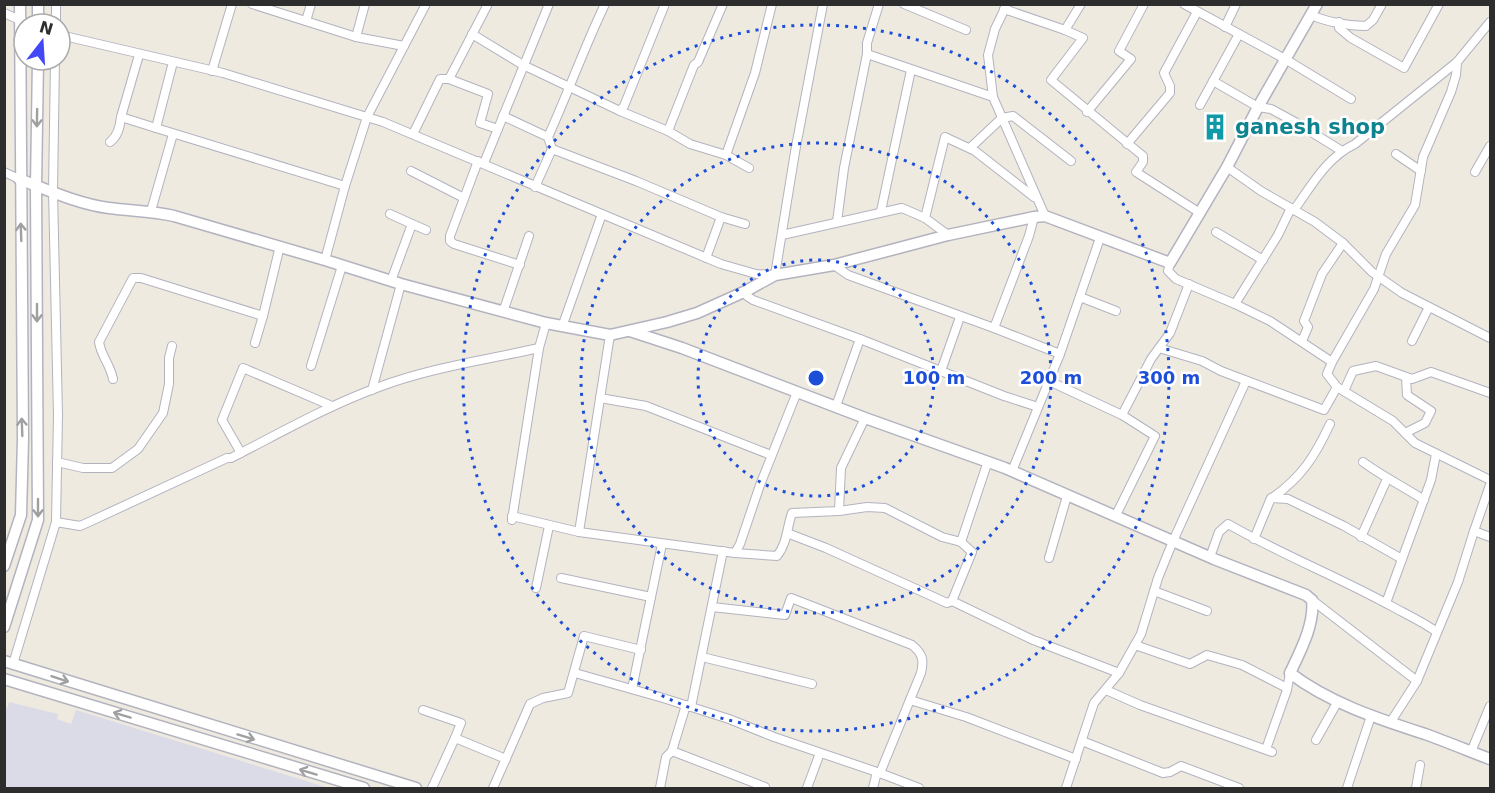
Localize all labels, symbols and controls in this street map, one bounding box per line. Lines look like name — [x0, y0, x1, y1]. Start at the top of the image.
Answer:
north arrow — [12, 12, 72, 72]
text: N — [37, 17, 55, 39]
one-way arrow — [31, 108, 43, 128]
building icon: ganesh shop — [1200, 112, 1230, 142]
place label: ganesh shop — [1235, 115, 1385, 139]
one-way arrow — [15, 222, 27, 242]
one-way arrow — [31, 303, 43, 323]
text: 100 m — [903, 367, 965, 388]
text: 200 m — [1020, 367, 1082, 388]
text: 300 m — [1138, 367, 1200, 388]
centre of rings — [806, 368, 826, 388]
one-way arrow — [17, 417, 28, 437]
one-way arrow — [32, 498, 44, 518]
one-way arrow — [50, 674, 69, 685]
one-way arrow — [112, 709, 131, 720]
one-way arrow — [237, 732, 256, 743]
one-way arrow — [299, 766, 318, 777]

